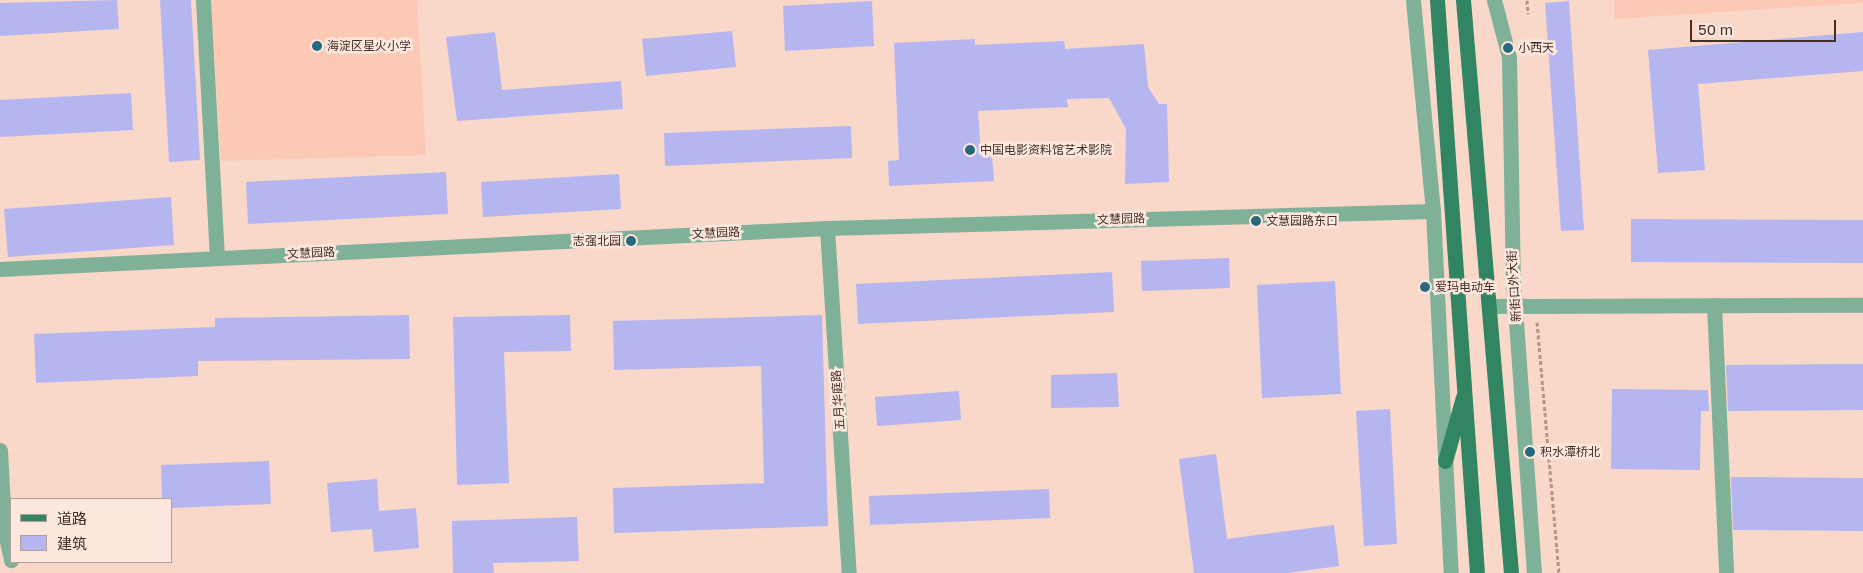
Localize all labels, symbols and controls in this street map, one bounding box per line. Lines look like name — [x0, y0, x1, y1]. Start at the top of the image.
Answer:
scale bar — [1693, 10, 1839, 42]
text: 50 m — [1698, 20, 1733, 38]
place label: 海淀区星火小学 — [327, 39, 411, 53]
marker: 海淀区星火小学 — [311, 40, 323, 52]
place label: 小西天 — [1518, 41, 1554, 55]
marker: 小西天 — [1502, 42, 1514, 54]
place label: 中国电影资料馆艺术影院 — [980, 143, 1112, 157]
marker: 中国电影资料馆艺术影院 — [964, 144, 976, 156]
street label: 文慧园路 — [1097, 211, 1145, 227]
place label: 文慧园路东口 — [1266, 214, 1338, 228]
marker: 文慧园路东口 — [1250, 215, 1262, 227]
street label: 文慧园路 — [692, 225, 740, 241]
place label: 志强北园 — [573, 234, 621, 248]
marker: 志强北园 — [625, 235, 637, 247]
street label: 文慧园路 — [287, 245, 335, 261]
street label: 新街口外大街 — [1504, 250, 1524, 322]
place label: 爱玛电动车 — [1435, 280, 1495, 294]
marker: 爱玛电动车 — [1419, 281, 1431, 293]
street label: 五月华庭路 — [829, 370, 847, 430]
place label: 积水潭桥北 — [1540, 445, 1600, 459]
marker: 积水潭桥北 — [1524, 446, 1536, 458]
legend — [10, 498, 172, 563]
text: 道路 — [57, 509, 87, 527]
text: 建筑 — [57, 534, 87, 552]

